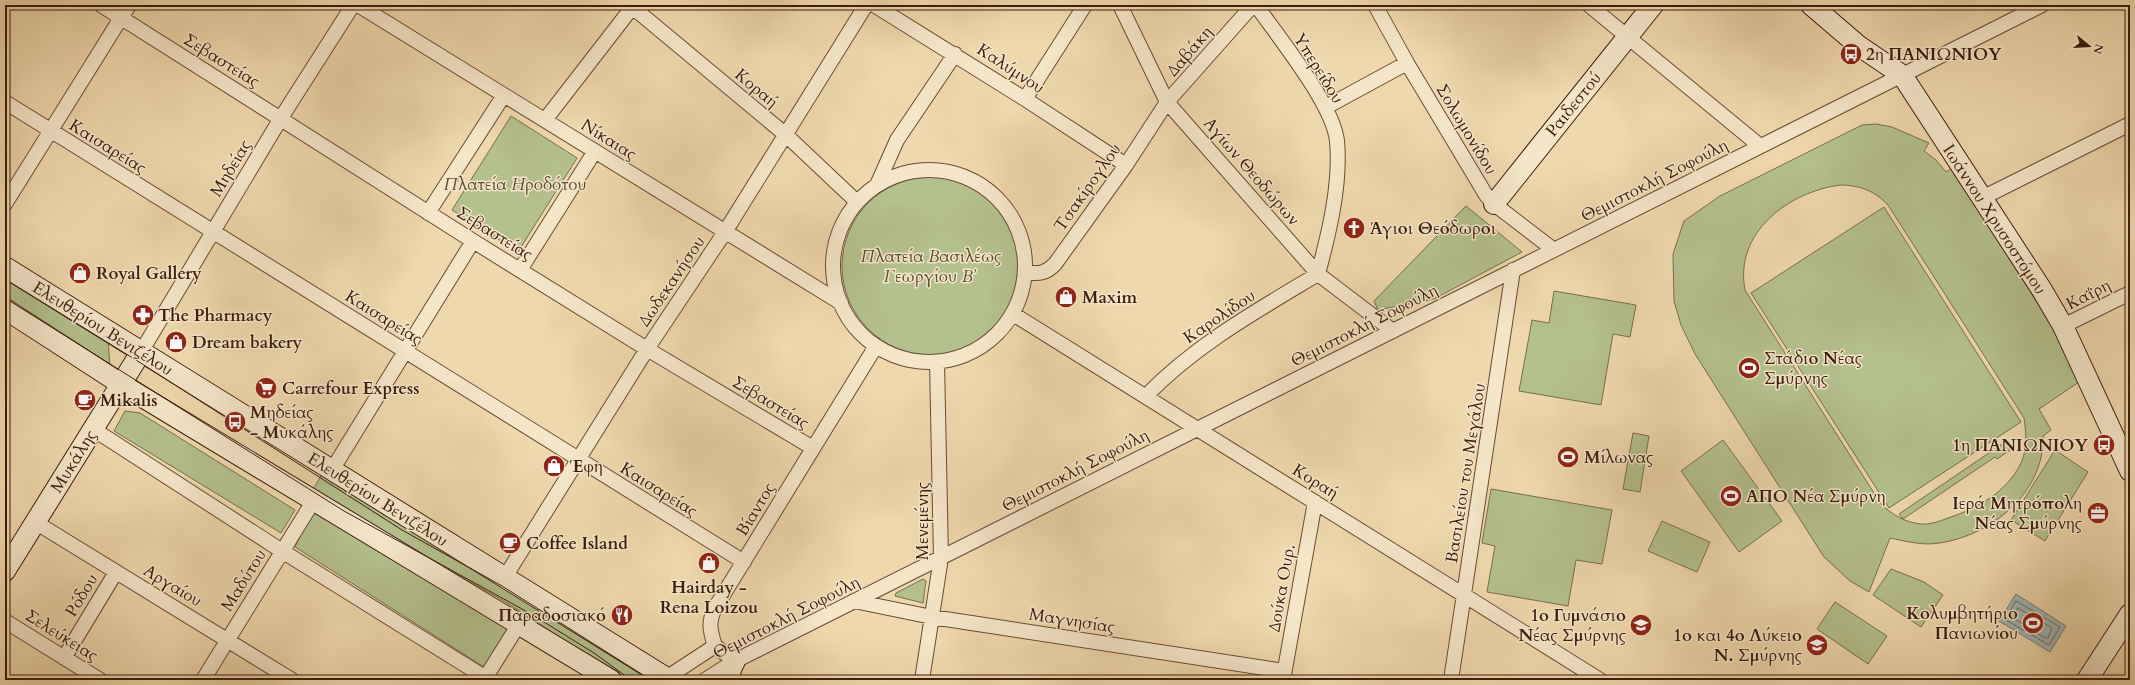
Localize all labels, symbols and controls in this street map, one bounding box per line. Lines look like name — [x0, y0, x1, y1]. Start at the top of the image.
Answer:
street label: Δαβάκη — [1161, 21, 1218, 81]
north arrow — [2069, 26, 2109, 66]
street label: Σεβαστείας — [179, 28, 264, 93]
street label: Υπερείδου — [1288, 29, 1349, 108]
street label: Καλύμνου — [972, 38, 1049, 99]
bus stop icon: 2η ΠΑΝΙΩΝΙΟΥ — [1838, 41, 1864, 67]
text: N — [2089, 42, 2107, 56]
place label: 2η ΠΑΝΙΩΝΙΟΥ — [1866, 43, 2002, 66]
street label: Κοραή — [730, 63, 784, 114]
street label: Ραιδεστού — [1540, 67, 1607, 142]
street label: Σολωμονίδου — [1431, 80, 1503, 179]
street label: Αγίων Θεοδώρων — [1198, 112, 1305, 230]
street label: Νίκαιας — [577, 113, 641, 166]
street label: Καισαρείας — [65, 114, 151, 179]
street label: Θεμιστοκλή Σοφούλη — [1577, 133, 1732, 227]
street label: Μηδείας — [204, 135, 257, 201]
street label: Τσακίρογλου — [1049, 139, 1126, 236]
street label: Ιωάννου Χρυσοστόμου — [1937, 140, 2052, 299]
park label: Πλατεία Ηροδότου — [444, 173, 586, 196]
street label: Σεβαστείας — [452, 201, 537, 266]
church icon: Άγιοι Θεόδωροι — [1341, 215, 1367, 241]
place label: Άγιοι Θεόδωροι — [1369, 217, 1497, 240]
street label: Δωδεκανήσου — [633, 231, 710, 331]
park label: Πλατεία Βασιλέως Γεωργίου Β΄ — [861, 245, 1001, 288]
shop icon: Royal Gallery — [67, 260, 93, 286]
place label: Royal Gallery — [96, 262, 202, 285]
street label: Καΐρη — [2062, 273, 2115, 315]
street label: Ελευθερίου Βενιζέλου — [28, 276, 177, 381]
street label: Θεμιστοκλή Σοφούλη — [1287, 278, 1442, 372]
shop icon: Maxim — [1053, 284, 1079, 310]
street label: Καρολίδου — [1179, 284, 1260, 349]
street label: Καισαρείας — [341, 285, 427, 350]
place label: Maxim — [1082, 286, 1138, 309]
pharmacy icon: The Pharmacy — [130, 302, 156, 328]
place label: The Pharmacy — [158, 304, 273, 327]
shop icon: Dream bakery — [163, 329, 189, 355]
place label: Dream bakery — [192, 331, 303, 354]
place label: Στάδιο Νέας Σμύρνης — [1764, 347, 1862, 390]
sports icon: Στάδιο Νέας Σμύρνης — [1736, 355, 1762, 381]
street label: Σεβαστείας — [728, 371, 813, 434]
supermarket icon: Carrefour Express — [253, 375, 279, 401]
place label: Carrefour Express — [282, 377, 420, 400]
street label: Βασιλείου του Μεγάλου — [1440, 381, 1491, 565]
cafe icon: Mikalis — [72, 387, 98, 413]
place label: Mikalis — [100, 389, 158, 412]
place label: Μηδείας - Μυκάλης — [250, 401, 334, 444]
bus stop icon: Μηδείας - Μυκάλης — [222, 409, 248, 435]
street label: Θεμιστοκλή Σοφούλη — [998, 423, 1153, 517]
street label: Μυκάλης — [45, 425, 102, 497]
bus stop icon: 1η ΠΑΝΙΩΝΙΟΥ — [2091, 432, 2117, 458]
place label: 1η ΠΑΝΙΩΝΙΟΥ — [1952, 434, 2088, 457]
sports icon: Μίλωνας — [1555, 444, 1581, 470]
place label: Μίλωνας — [1584, 446, 1653, 469]
street label: Ελευθερίου Βενιζέλου — [303, 447, 452, 552]
shop icon: Έφη — [541, 453, 567, 479]
place label: Έφη — [569, 455, 603, 478]
street label: Καισαρείας — [616, 457, 702, 522]
street label: Κοραή — [1288, 458, 1343, 505]
street label: Βίαντος — [730, 478, 780, 540]
street label: Μενεμένης — [911, 482, 934, 560]
sports icon: ΑΠΟ Νέα Σμύρνη — [1718, 483, 1744, 509]
place label: ΑΠΟ Νέα Σμύρνη — [1746, 485, 1885, 508]
place label: Ιερά Μητρόπολη Νέας Σμύρνης — [1952, 492, 2082, 535]
office icon: Ιερά Μητρόπολη Νέας Σμύρνης — [2085, 500, 2111, 526]
cafe icon: Coffee Island — [497, 530, 523, 556]
place label: Coffee Island — [526, 532, 628, 555]
street label: Δούκα Ουρ. — [1262, 542, 1301, 634]
street label: Μαδύτου — [215, 545, 272, 616]
shop icon: Hairday - Rena Loizou — [696, 550, 722, 576]
street label: Αργαίου — [139, 559, 206, 612]
street label: Ρόδου — [60, 569, 103, 621]
street label: Θεμιστοκλή Σοφούλη — [709, 570, 864, 664]
place label: Hairday - Rena Loizou — [660, 576, 758, 619]
restaurant icon: Παραδοσιακό — [609, 602, 635, 628]
street label: Μαγνησίας — [1027, 602, 1117, 639]
place label: Κολυμβητήριο Πανιωνίου — [1906, 602, 2018, 645]
street label: Σελεύκειας — [21, 604, 102, 667]
place label: Παραδοσιακό — [498, 604, 606, 627]
place label: 1ο Γυμνάσιο Νέας Σμύρνης — [1519, 604, 1626, 647]
sports icon: Κολυμβητήριο Πανιωνίου — [2020, 610, 2046, 636]
school or university icon: 1ο Γυμνάσιο Νέας Σμύρνης — [1628, 612, 1654, 638]
place label: 1ο και 4ο Λύκειο Ν. Σμύρνης — [1673, 624, 1802, 667]
school or university icon: 1ο και 4ο Λύκειο Ν. Σμύρνης — [1804, 632, 1830, 658]

